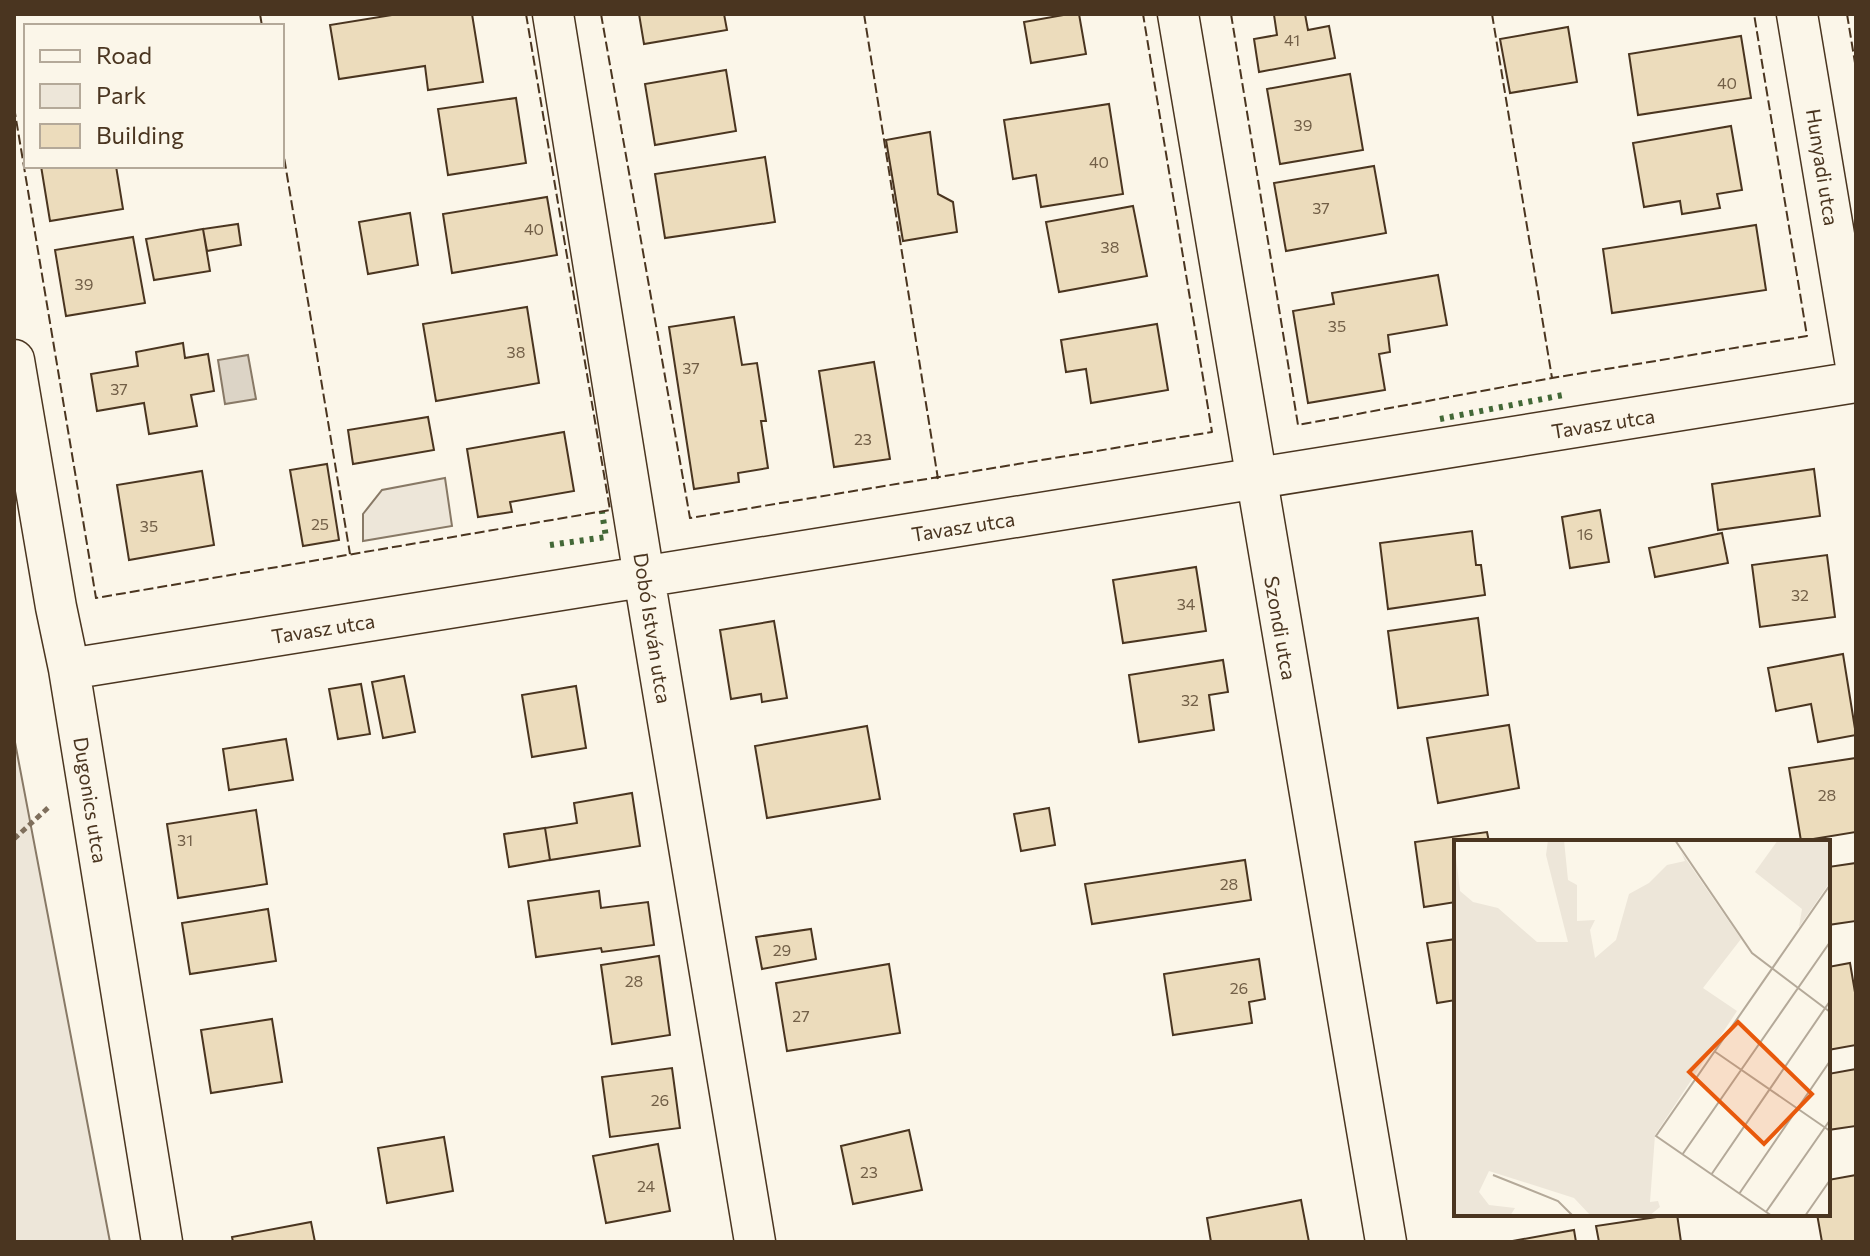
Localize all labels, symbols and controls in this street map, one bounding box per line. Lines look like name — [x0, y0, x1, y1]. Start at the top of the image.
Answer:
legend — [24, 24, 284, 168]
house number: 41 — [1284, 30, 1300, 49]
text: Road — [96, 40, 152, 69]
house number: 40 — [1717, 73, 1737, 92]
text: Park — [96, 80, 146, 109]
street label: Hunyadi utca — [1802, 107, 1844, 227]
house number: 39 — [1294, 115, 1312, 134]
text: Building — [96, 120, 184, 149]
house number: 40 — [1089, 152, 1109, 171]
house number: 37 — [1312, 198, 1330, 217]
house number: 40 — [524, 219, 544, 238]
house number: 38 — [1101, 237, 1119, 256]
house number: 39 — [75, 274, 93, 293]
house number: 35 — [1328, 316, 1346, 335]
house number: 38 — [507, 342, 525, 361]
house number: 37 — [682, 358, 700, 377]
house number: 37 — [110, 379, 128, 398]
street label: Tavasz utca — [1550, 403, 1656, 443]
house number: 23 — [854, 429, 872, 448]
street label: Tavasz utca — [910, 506, 1016, 546]
house number: 25 — [311, 514, 329, 533]
house number: 35 — [140, 516, 158, 535]
house number: 16 — [1577, 524, 1593, 543]
street label: Dobó István utca — [629, 551, 677, 705]
street label: Szondi utca — [1260, 574, 1302, 682]
house number: 32 — [1791, 585, 1809, 604]
house number: 34 — [1177, 594, 1196, 613]
street label: Tavasz utca — [270, 608, 376, 648]
house number: 32 — [1181, 690, 1199, 709]
street label: Dugonics utca — [69, 735, 113, 865]
house number: 28 — [1818, 785, 1836, 804]
house number: 31 — [177, 830, 193, 849]
inset map — [1454, 840, 1830, 1216]
house number: 28 — [1220, 874, 1238, 893]
house number: 29 — [773, 940, 791, 959]
house number: 28 — [625, 971, 643, 990]
house number: 26 — [1230, 978, 1248, 997]
house number: 27 — [792, 1006, 810, 1025]
house number: 26 — [651, 1090, 669, 1109]
house number: 23 — [860, 1162, 878, 1181]
house number: 24 — [637, 1176, 655, 1195]

